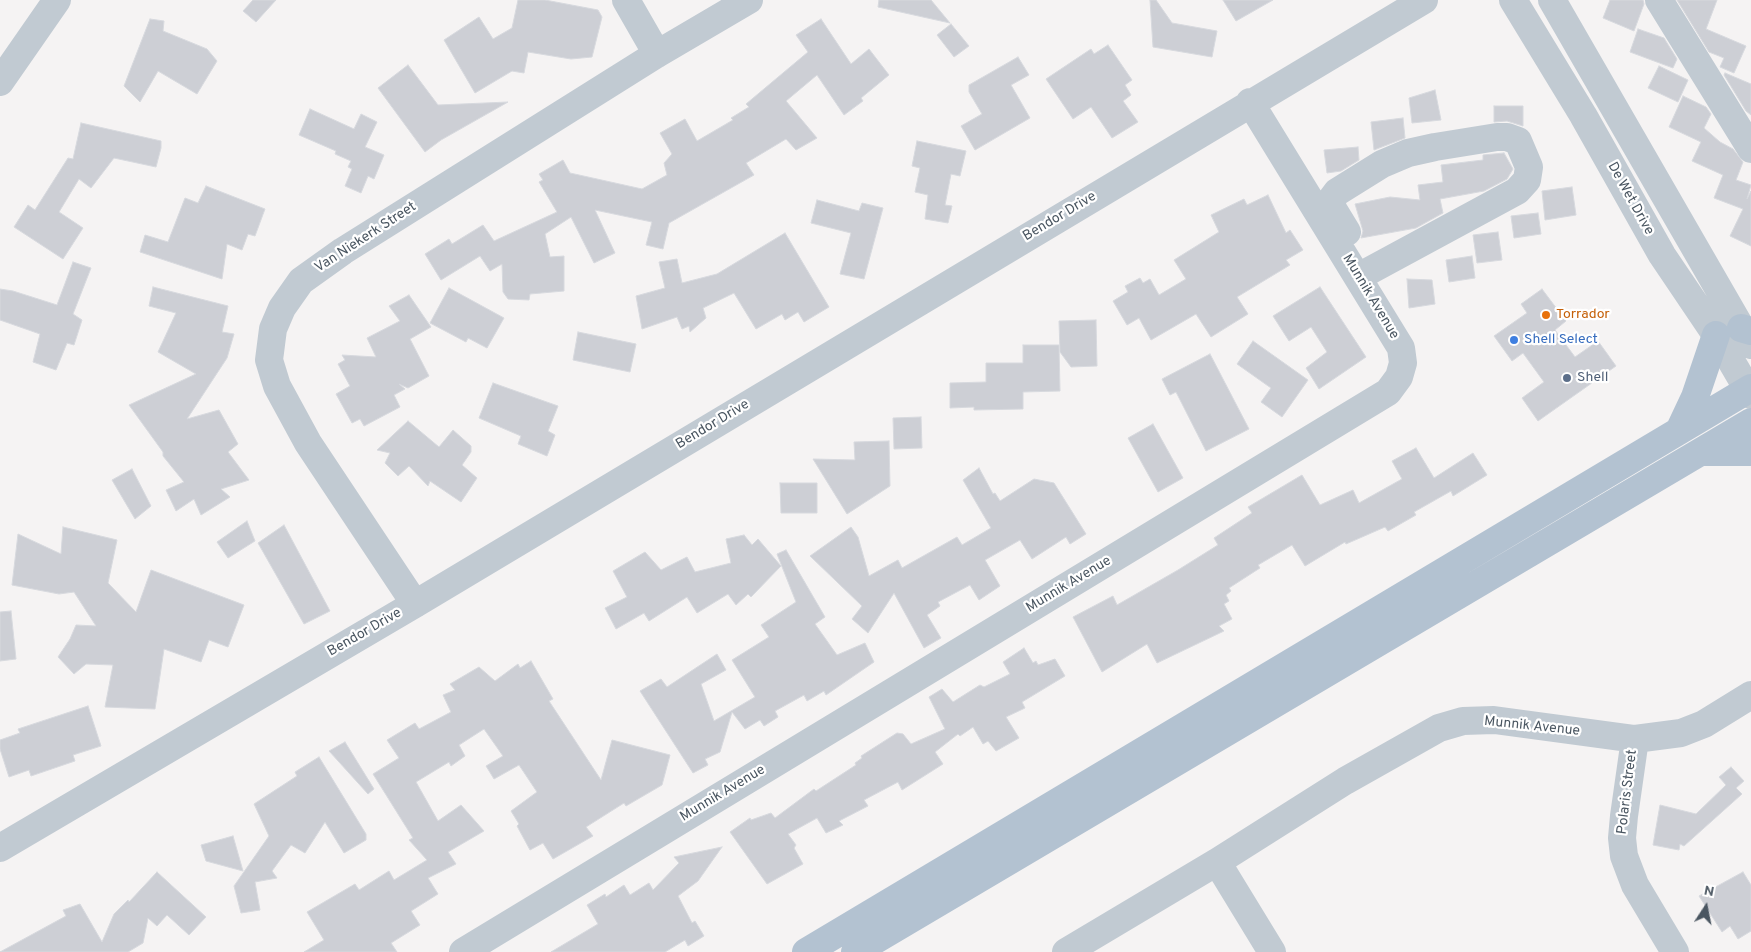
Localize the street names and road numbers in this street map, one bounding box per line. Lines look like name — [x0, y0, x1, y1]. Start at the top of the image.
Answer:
street label: De Wet Drive — [1603, 160, 1657, 238]
street label: Bendor Drive — [1020, 189, 1100, 245]
street label: Van Niekerk Street — [312, 199, 420, 277]
street label: Munnik Avenue — [1338, 251, 1402, 343]
street label: Bendor Drive — [673, 397, 753, 453]
street label: Munnik Avenue — [1023, 553, 1115, 617]
street label: Bendor Drive — [325, 605, 405, 661]
street label: Munnik Avenue — [1483, 714, 1581, 740]
street label: Polaris Street — [1614, 749, 1642, 835]
street label: Munnik Avenue — [677, 762, 769, 826]

